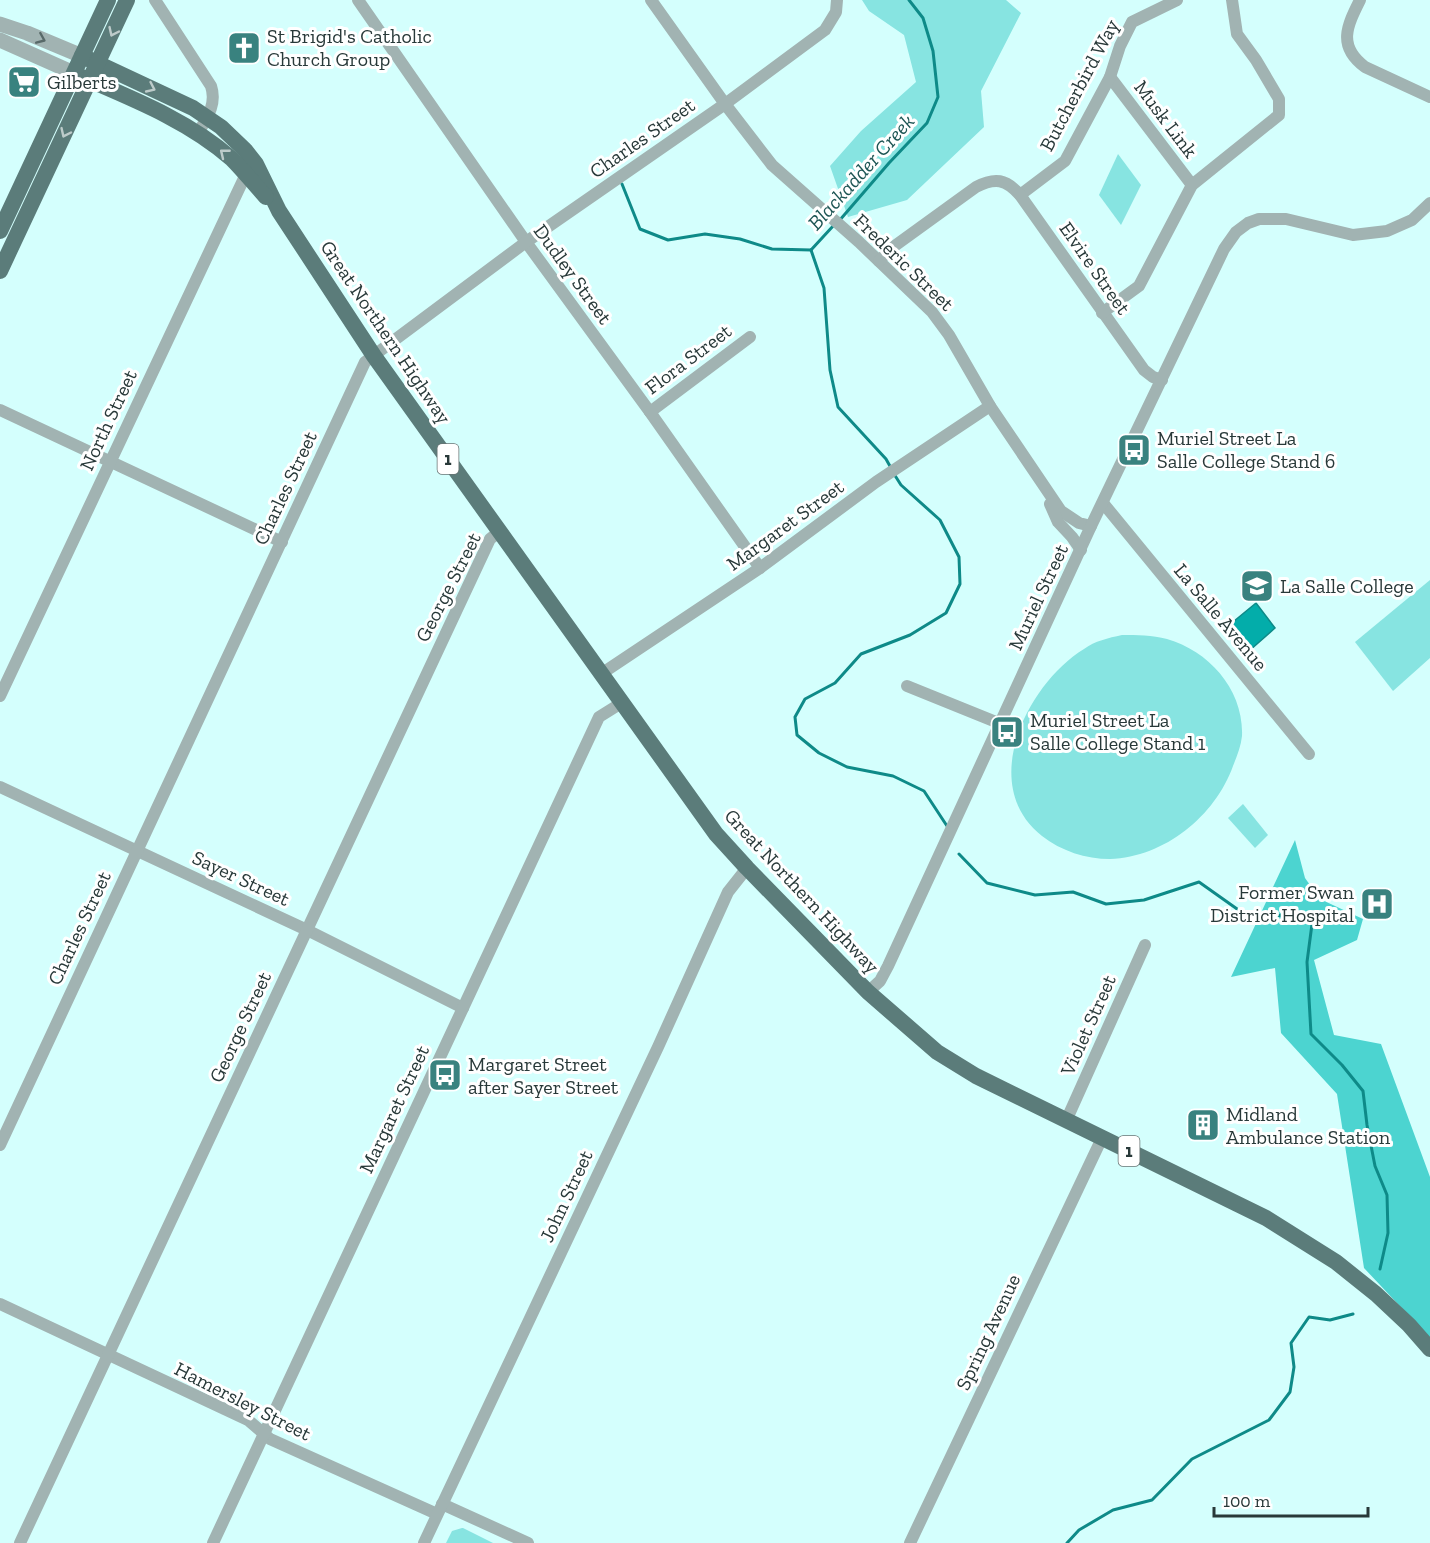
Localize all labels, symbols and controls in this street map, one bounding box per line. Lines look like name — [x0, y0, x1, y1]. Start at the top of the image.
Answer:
street label: Butcherbird Way — [1034, 14, 1124, 155]
place label: St Brigid's Catholic Church Group — [267, 24, 432, 71]
one-way arrow — [108, 25, 120, 36]
church icon: St Brigid's Catholic Church Group — [226, 30, 262, 66]
one-way arrow — [35, 32, 46, 44]
supermarket icon: Gilberts — [6, 64, 42, 100]
place label: Gilberts — [47, 70, 116, 94]
street label: Musk Link — [1129, 76, 1203, 163]
one-way arrow — [144, 81, 155, 93]
street label: Charles Street — [585, 93, 700, 183]
water label: Blackadder Creek — [802, 109, 919, 235]
one-way arrow — [60, 127, 72, 138]
one-way arrow — [220, 150, 231, 161]
street label: Frederic Street — [849, 208, 959, 316]
street label: Elvire Street — [1054, 217, 1136, 319]
street label: Dudley Street — [529, 219, 618, 329]
street label: Great Northern Highway — [316, 236, 457, 429]
street label: Flora Street — [640, 318, 736, 399]
street label: North Street — [74, 365, 142, 474]
place label: Muriel Street La Salle College Stand 6 — [1157, 426, 1335, 473]
street label: Charles Street — [248, 427, 322, 549]
bus stop icon: Muriel Street La Salle College Stand 6 — [1116, 432, 1152, 468]
road number: 1 — [438, 444, 458, 474]
street label: Margaret Street — [722, 474, 849, 575]
street label: George Street — [410, 528, 486, 646]
street label: Muriel Street — [1003, 540, 1073, 654]
street label: La Salle Avenue — [1169, 558, 1273, 676]
school or university icon: La Salle College — [1239, 568, 1275, 604]
place label: La Salle College — [1280, 574, 1414, 598]
place label: Muriel Street La Salle College Stand 1 — [1030, 708, 1206, 755]
bus stop icon: Muriel Street La Salle College Stand 1 — [989, 714, 1025, 750]
street label: Great Northern Highway — [720, 804, 885, 979]
street label: Sayer Street — [189, 845, 294, 911]
street label: Charles Street — [42, 867, 116, 989]
place label: Former Swan District Hospital — [1210, 880, 1355, 927]
hospital icon: Former Swan District Hospital — [1359, 886, 1395, 922]
street label: George Street — [204, 967, 276, 1086]
street label: Violet Street — [1055, 970, 1121, 1080]
street label: Margaret Street — [354, 1041, 434, 1177]
place label: Margaret Street after Sayer Street — [468, 1052, 619, 1099]
bus stop icon: Margaret Street after Sayer Street — [427, 1057, 463, 1093]
place label: Midland Ambulance Station — [1226, 1102, 1391, 1149]
building icon: Midland Ambulance Station — [1185, 1107, 1221, 1143]
road number: 1 — [1118, 1136, 1140, 1166]
street label: John Street — [534, 1146, 598, 1246]
street label: Spring Avenue — [951, 1270, 1025, 1394]
street label: Hamersley Street — [171, 1356, 316, 1446]
scale bar — [1214, 1480, 1368, 1518]
text: 100 m — [1223, 1490, 1271, 1512]

